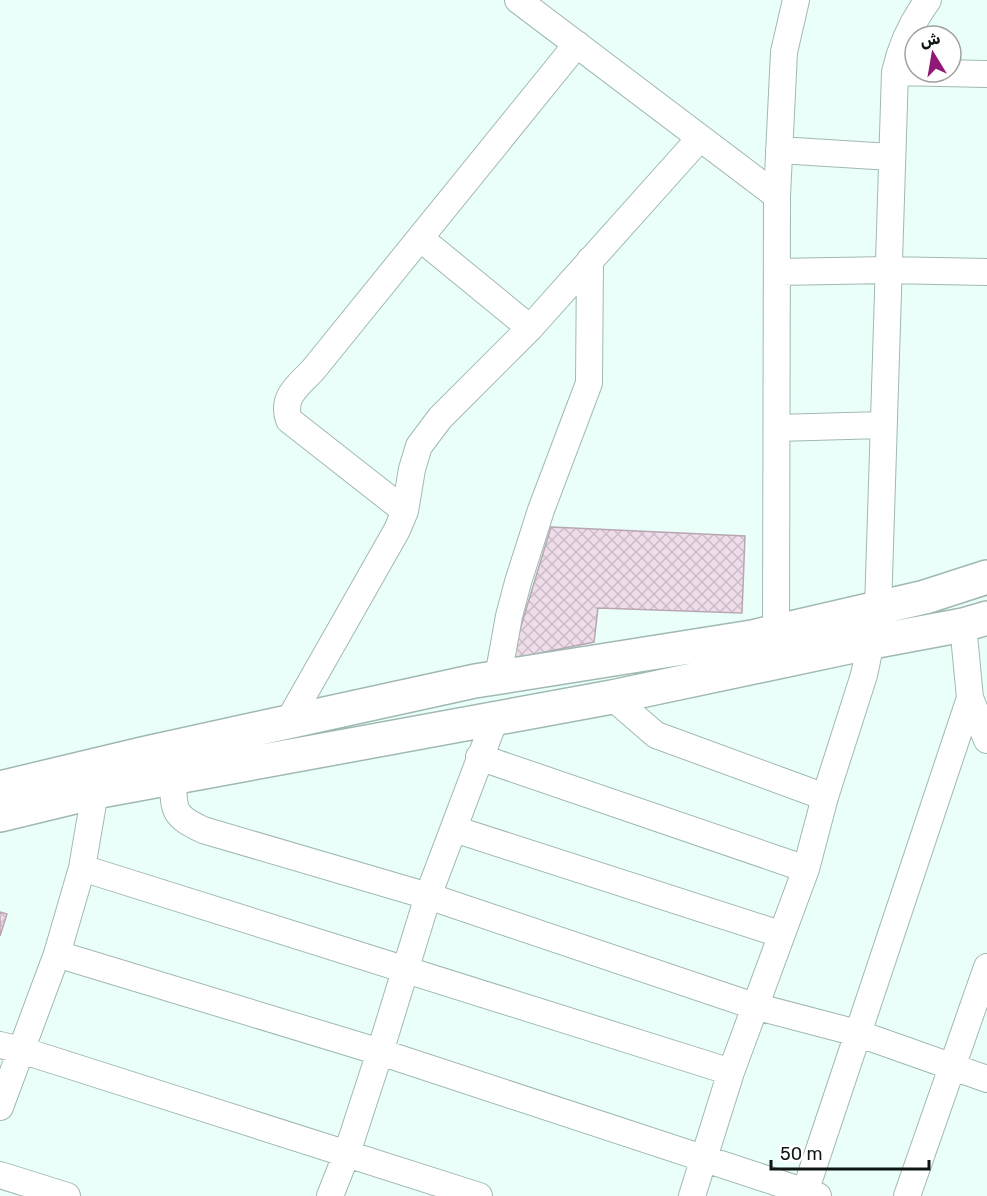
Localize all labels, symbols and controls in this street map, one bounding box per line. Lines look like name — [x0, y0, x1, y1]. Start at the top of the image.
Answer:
north arrow — [903, 24, 963, 84]
text: ش — [918, 29, 942, 51]
scale bar — [771, 1133, 928, 1171]
text: 50 m — [780, 1143, 823, 1165]

